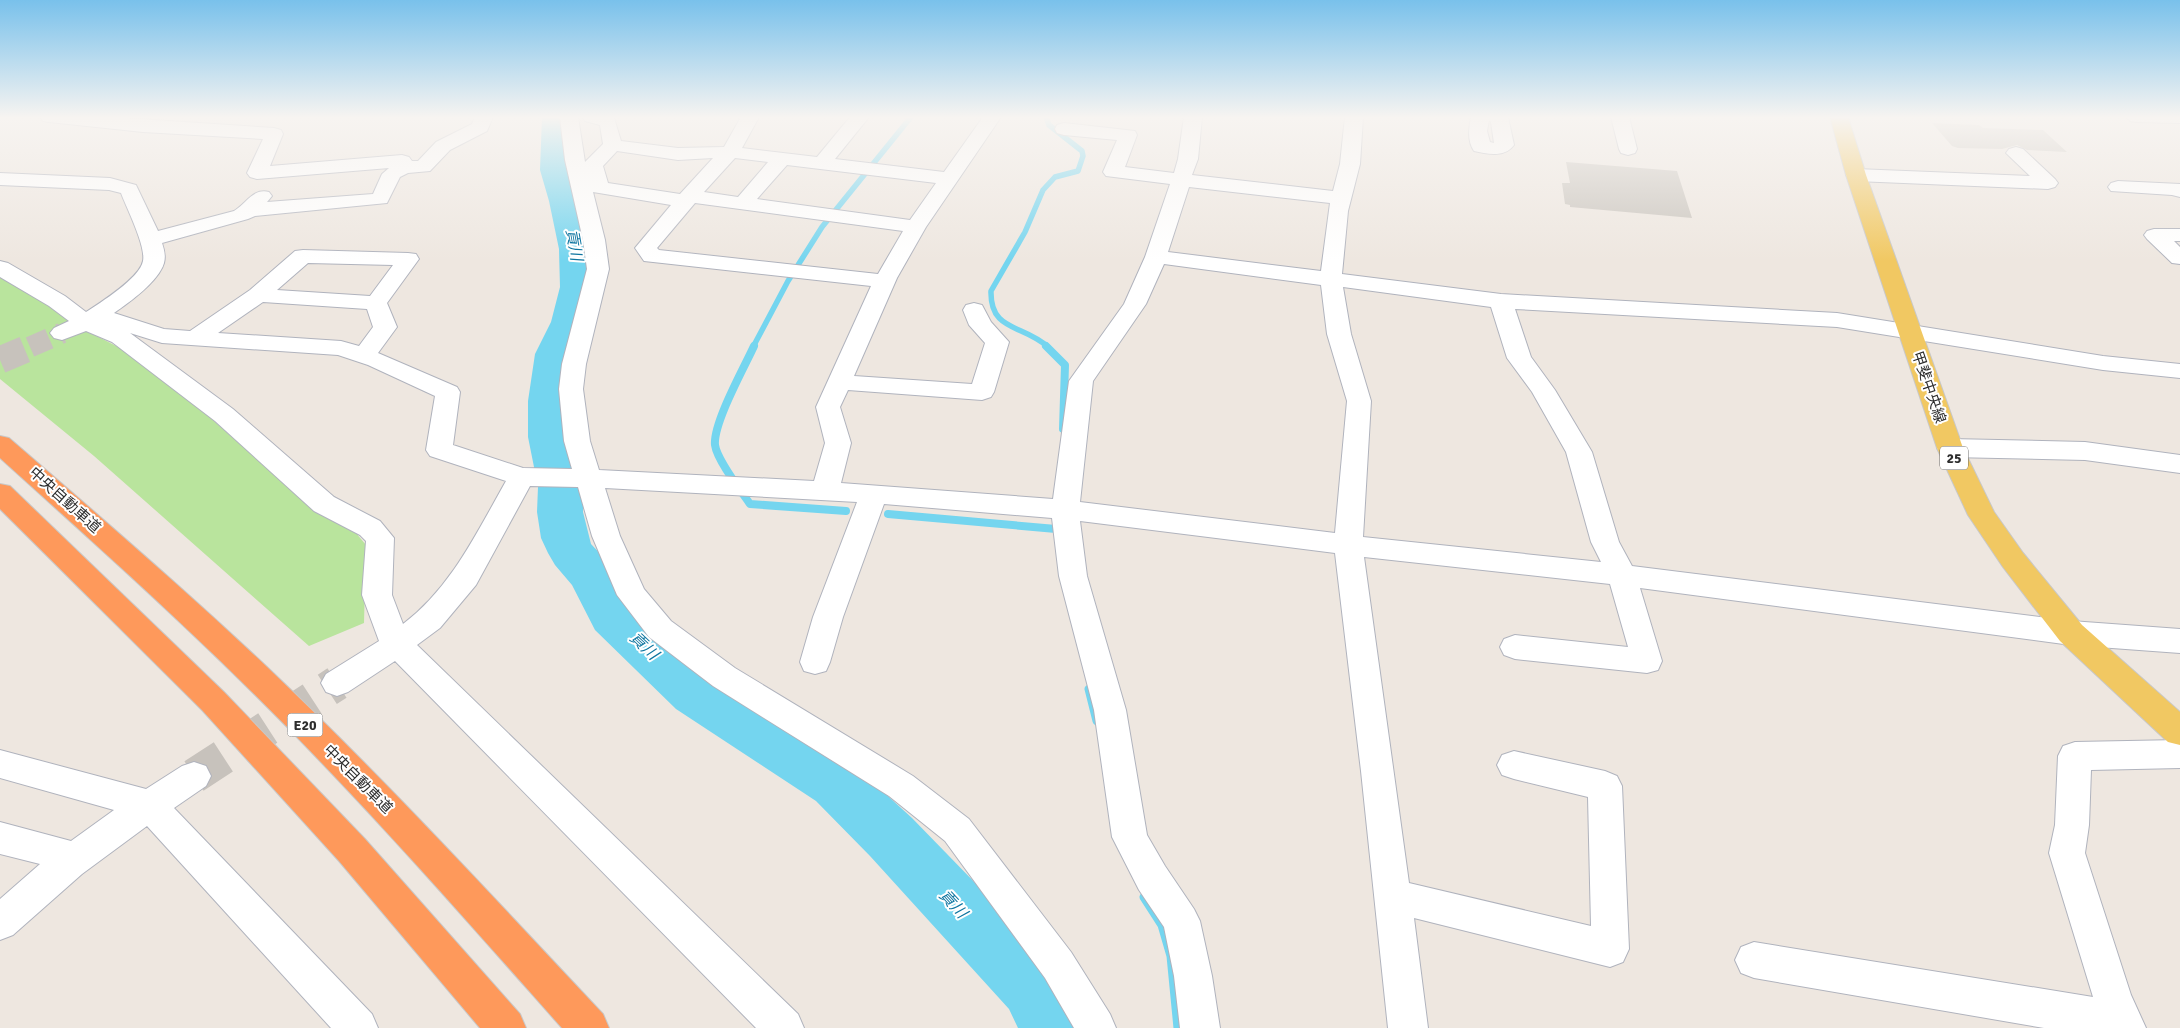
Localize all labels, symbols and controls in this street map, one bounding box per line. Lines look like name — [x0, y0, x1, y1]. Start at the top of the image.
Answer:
water label: 貢川 — [561, 227, 587, 264]
street label: 甲斐中央線 — [1908, 349, 1950, 425]
road number: 25 — [1940, 446, 1968, 469]
street label: 中央自動車道 — [26, 463, 104, 537]
water label: 貢川 — [625, 628, 664, 666]
road number: E20 — [288, 714, 322, 736]
street label: 中央自動車道 — [320, 741, 396, 817]
water label: 貢川 — [935, 885, 973, 924]

